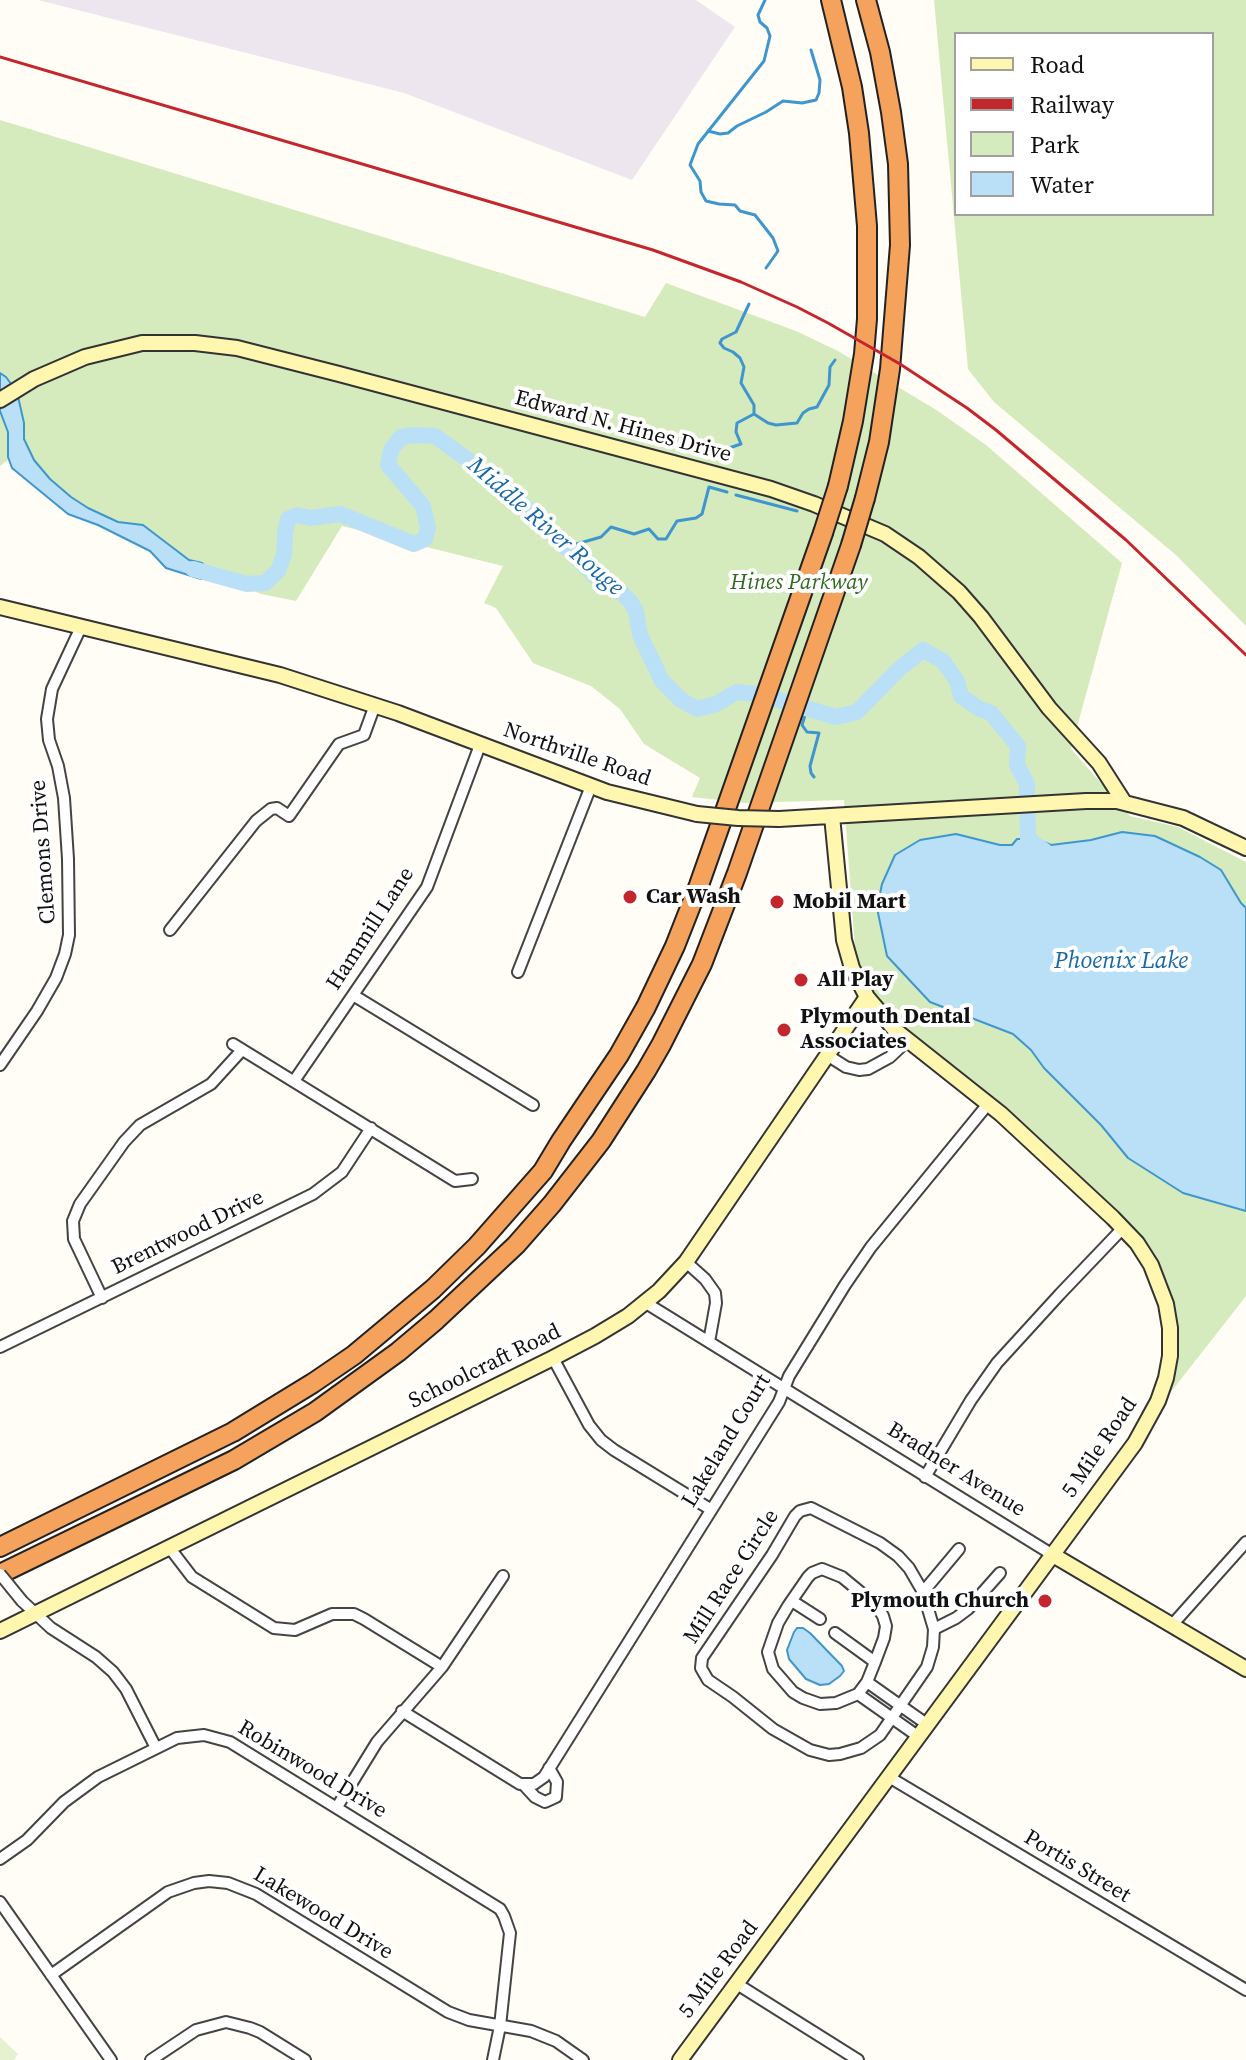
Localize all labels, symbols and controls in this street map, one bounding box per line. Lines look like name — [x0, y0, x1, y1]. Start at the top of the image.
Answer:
legend — [954, 32, 1214, 216]
text: Road — [1030, 48, 1084, 81]
text: Railway — [1030, 88, 1114, 121]
text: Park — [1030, 128, 1079, 161]
text: Water — [1030, 168, 1094, 201]
street label: Edward N. Hines Drive — [512, 385, 734, 469]
water label: Middle River Rouge — [461, 451, 629, 603]
park label: Hines Parkway — [730, 570, 868, 596]
street label: Northville Road — [500, 717, 654, 793]
street label: Clemons Drive — [26, 779, 62, 925]
street label: Hammill Lane — [321, 863, 421, 995]
place label: Car Wash — [646, 884, 741, 910]
marker: Car Wash — [621, 888, 639, 906]
place label: Mobil Mart — [793, 889, 906, 915]
marker: Mobil Mart — [768, 893, 786, 911]
water label: Phoenix Lake — [1054, 948, 1188, 976]
place label: All Play — [817, 967, 894, 993]
marker: All Play — [792, 971, 810, 989]
place label: Plymouth Dental Associates — [800, 1004, 971, 1056]
marker: Plymouth Dental Associates — [775, 1021, 793, 1039]
street label: Brentwood Drive — [108, 1185, 268, 1281]
street label: Schoolcraft Road — [405, 1319, 565, 1415]
street label: Lakeland Court — [677, 1370, 777, 1512]
street label: 5 Mile Road — [1057, 1393, 1143, 1503]
street label: Bradner Avenue — [882, 1417, 1030, 1523]
street label: Mill Race Circle — [679, 1505, 785, 1649]
place label: Plymouth Church — [851, 1588, 1029, 1614]
marker: Plymouth Church — [1036, 1592, 1054, 1610]
street label: Robinwood Drive — [233, 1715, 391, 1825]
street label: Portis Street — [1019, 1825, 1135, 1909]
street label: Lakewood Drive — [248, 1862, 398, 1966]
street label: 5 Mile Road — [674, 1916, 764, 2024]

